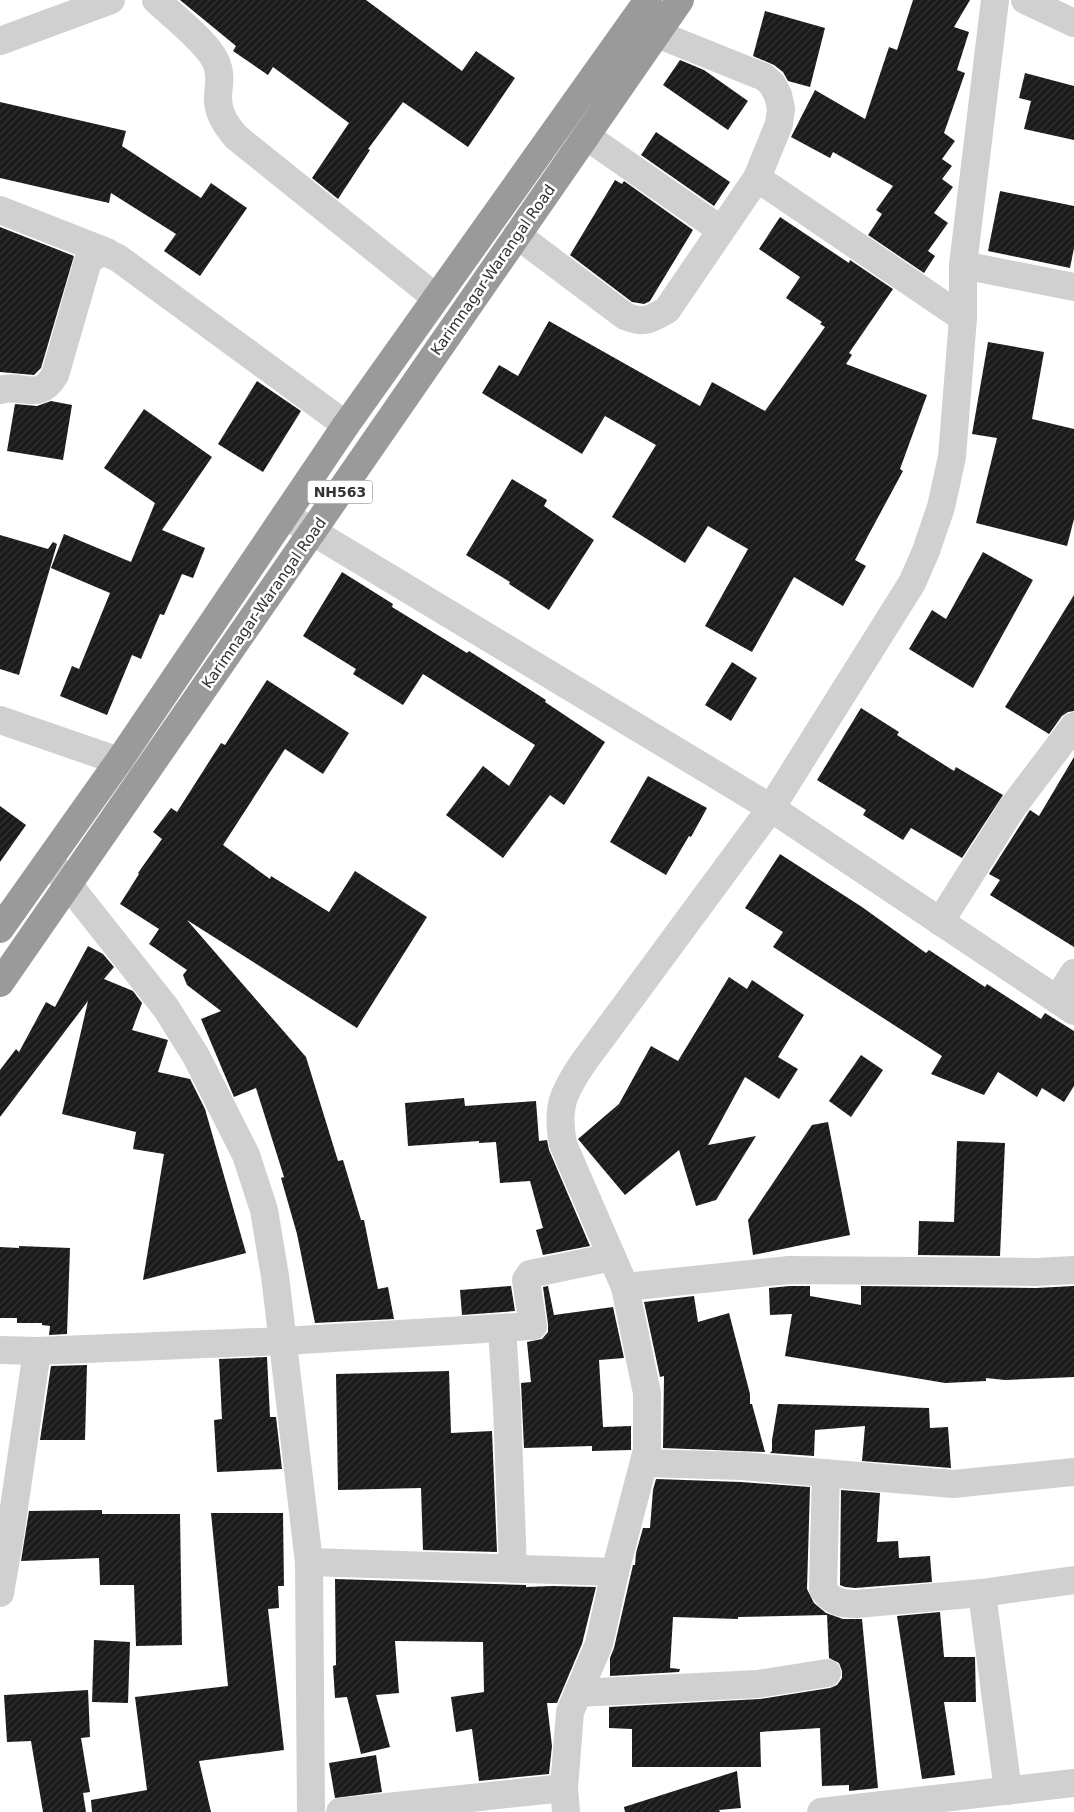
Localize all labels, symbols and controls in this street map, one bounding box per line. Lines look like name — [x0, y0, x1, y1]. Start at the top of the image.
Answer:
street label: Karimnagar-Warangal Road — [427, 181, 559, 359]
road number: NH563 — [308, 481, 372, 504]
street label: Karimnagar-Warangal Road — [198, 514, 330, 692]

